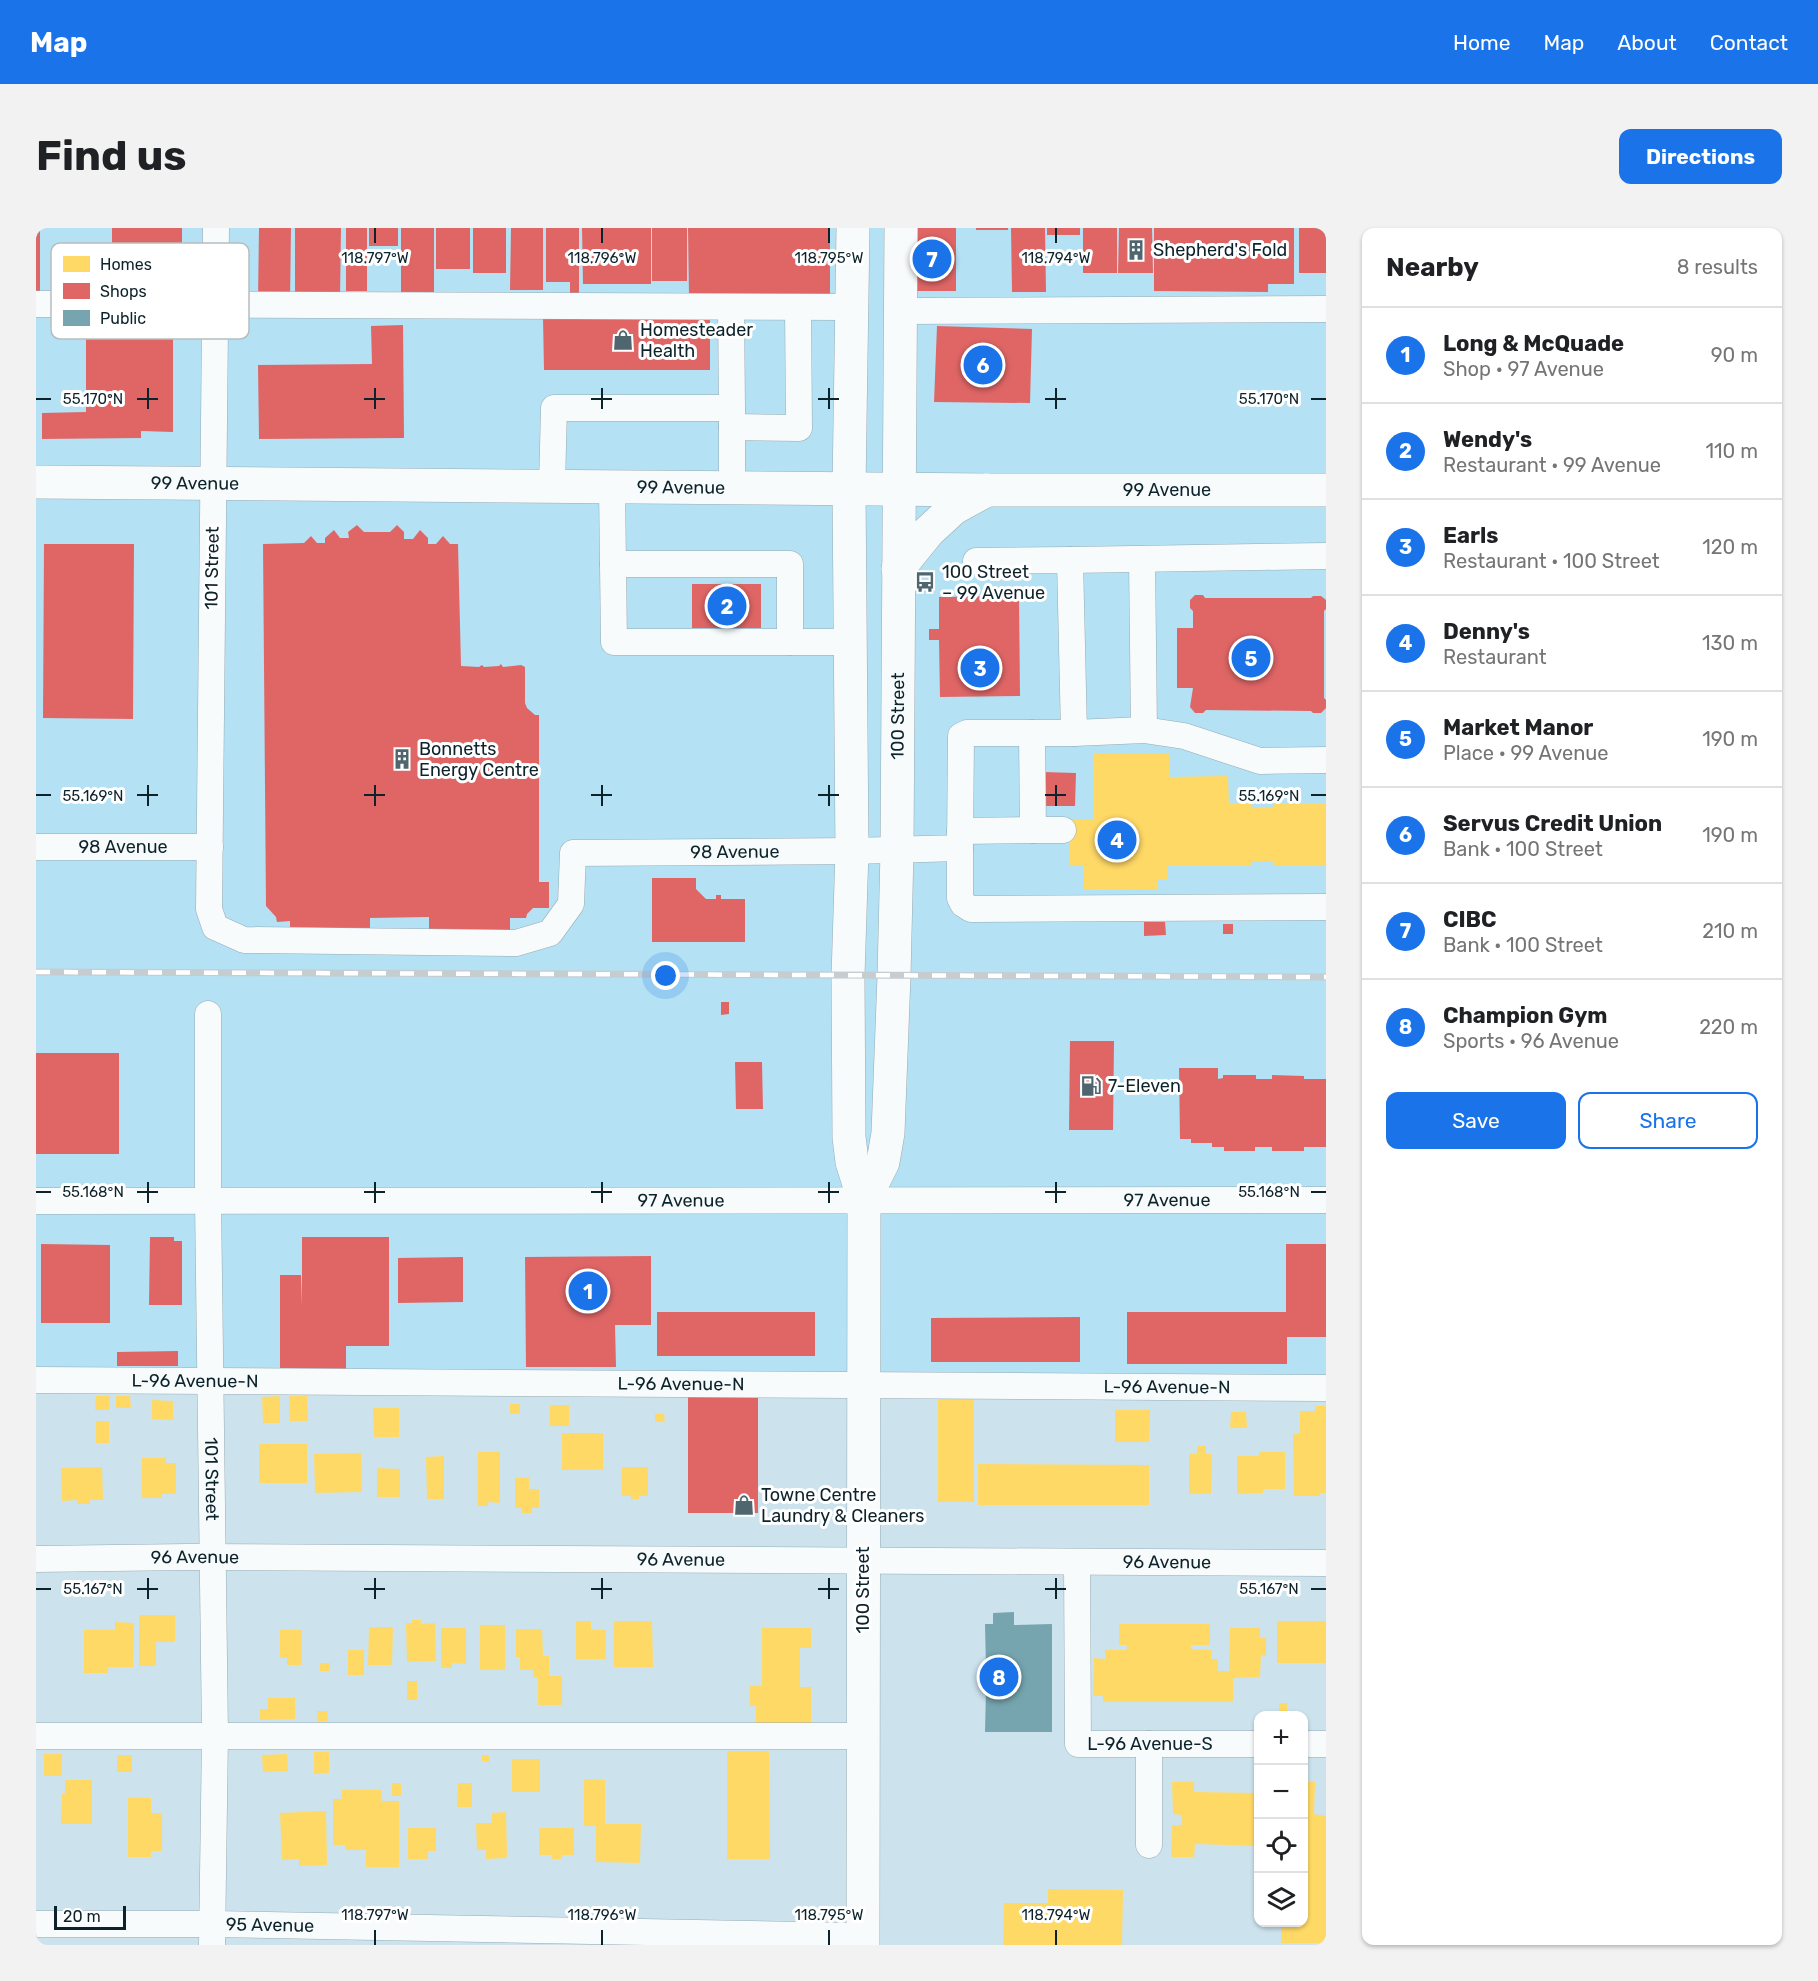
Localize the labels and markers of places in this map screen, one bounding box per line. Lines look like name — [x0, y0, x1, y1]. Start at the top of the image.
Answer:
pin: 7 — [912, 237, 952, 282]
building icon: Shepherd's Fold — [1124, 238, 1148, 262]
place label: Shepherd's Fold — [1153, 239, 1287, 261]
place label: Homesteader Health — [640, 319, 753, 362]
shop icon: Homesteader Health — [611, 328, 635, 352]
pin: 6 — [964, 342, 1002, 388]
place label: 100 Street – 99 Avenue — [942, 561, 1045, 604]
bus stop icon: 100 Street – 99 Avenue — [913, 570, 937, 594]
pin: 2 — [708, 584, 746, 628]
pin: 5 — [1232, 636, 1270, 680]
pin: 3 — [960, 646, 1000, 690]
place label: Bonnetts Energy Centre — [419, 738, 539, 781]
building icon: Bonnetts Energy Centre — [390, 747, 414, 771]
pin: 4 — [1098, 818, 1136, 862]
fuel station icon: 7-Eleven — [1079, 1074, 1103, 1098]
place label: 7-Eleven — [1108, 1075, 1181, 1097]
pin: 1 — [568, 1268, 608, 1314]
place label: Towne Centre Laundry & Cleaners — [761, 1484, 925, 1527]
shop icon: Towne Centre Laundry & Cleaners — [732, 1493, 756, 1517]
pin: 8 — [980, 1654, 1018, 1700]

